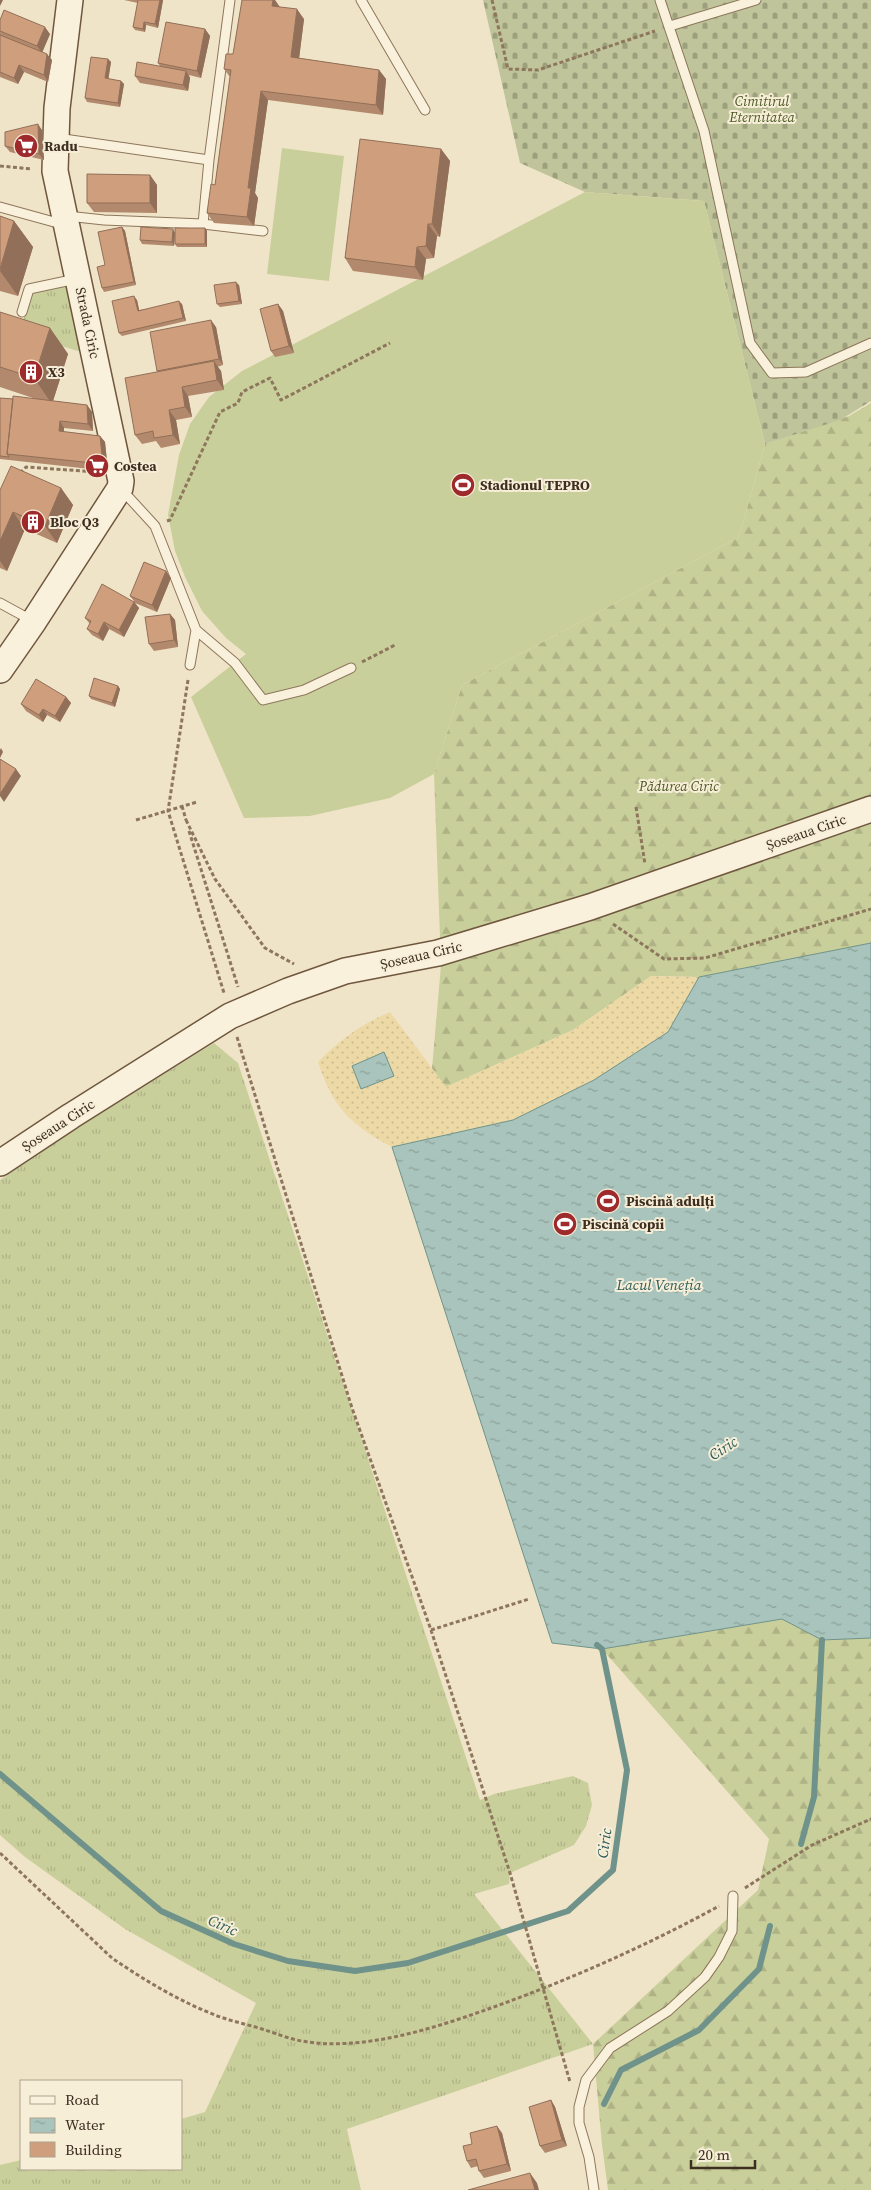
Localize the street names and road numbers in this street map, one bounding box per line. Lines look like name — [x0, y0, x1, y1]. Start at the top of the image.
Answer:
street label: Strada Ciric — [71, 285, 105, 361]
street label: Șoseaua Ciric — [763, 809, 849, 855]
street label: Șoseaua Ciric — [378, 936, 464, 974]
street label: Șoseaua Ciric — [18, 1094, 99, 1156]

